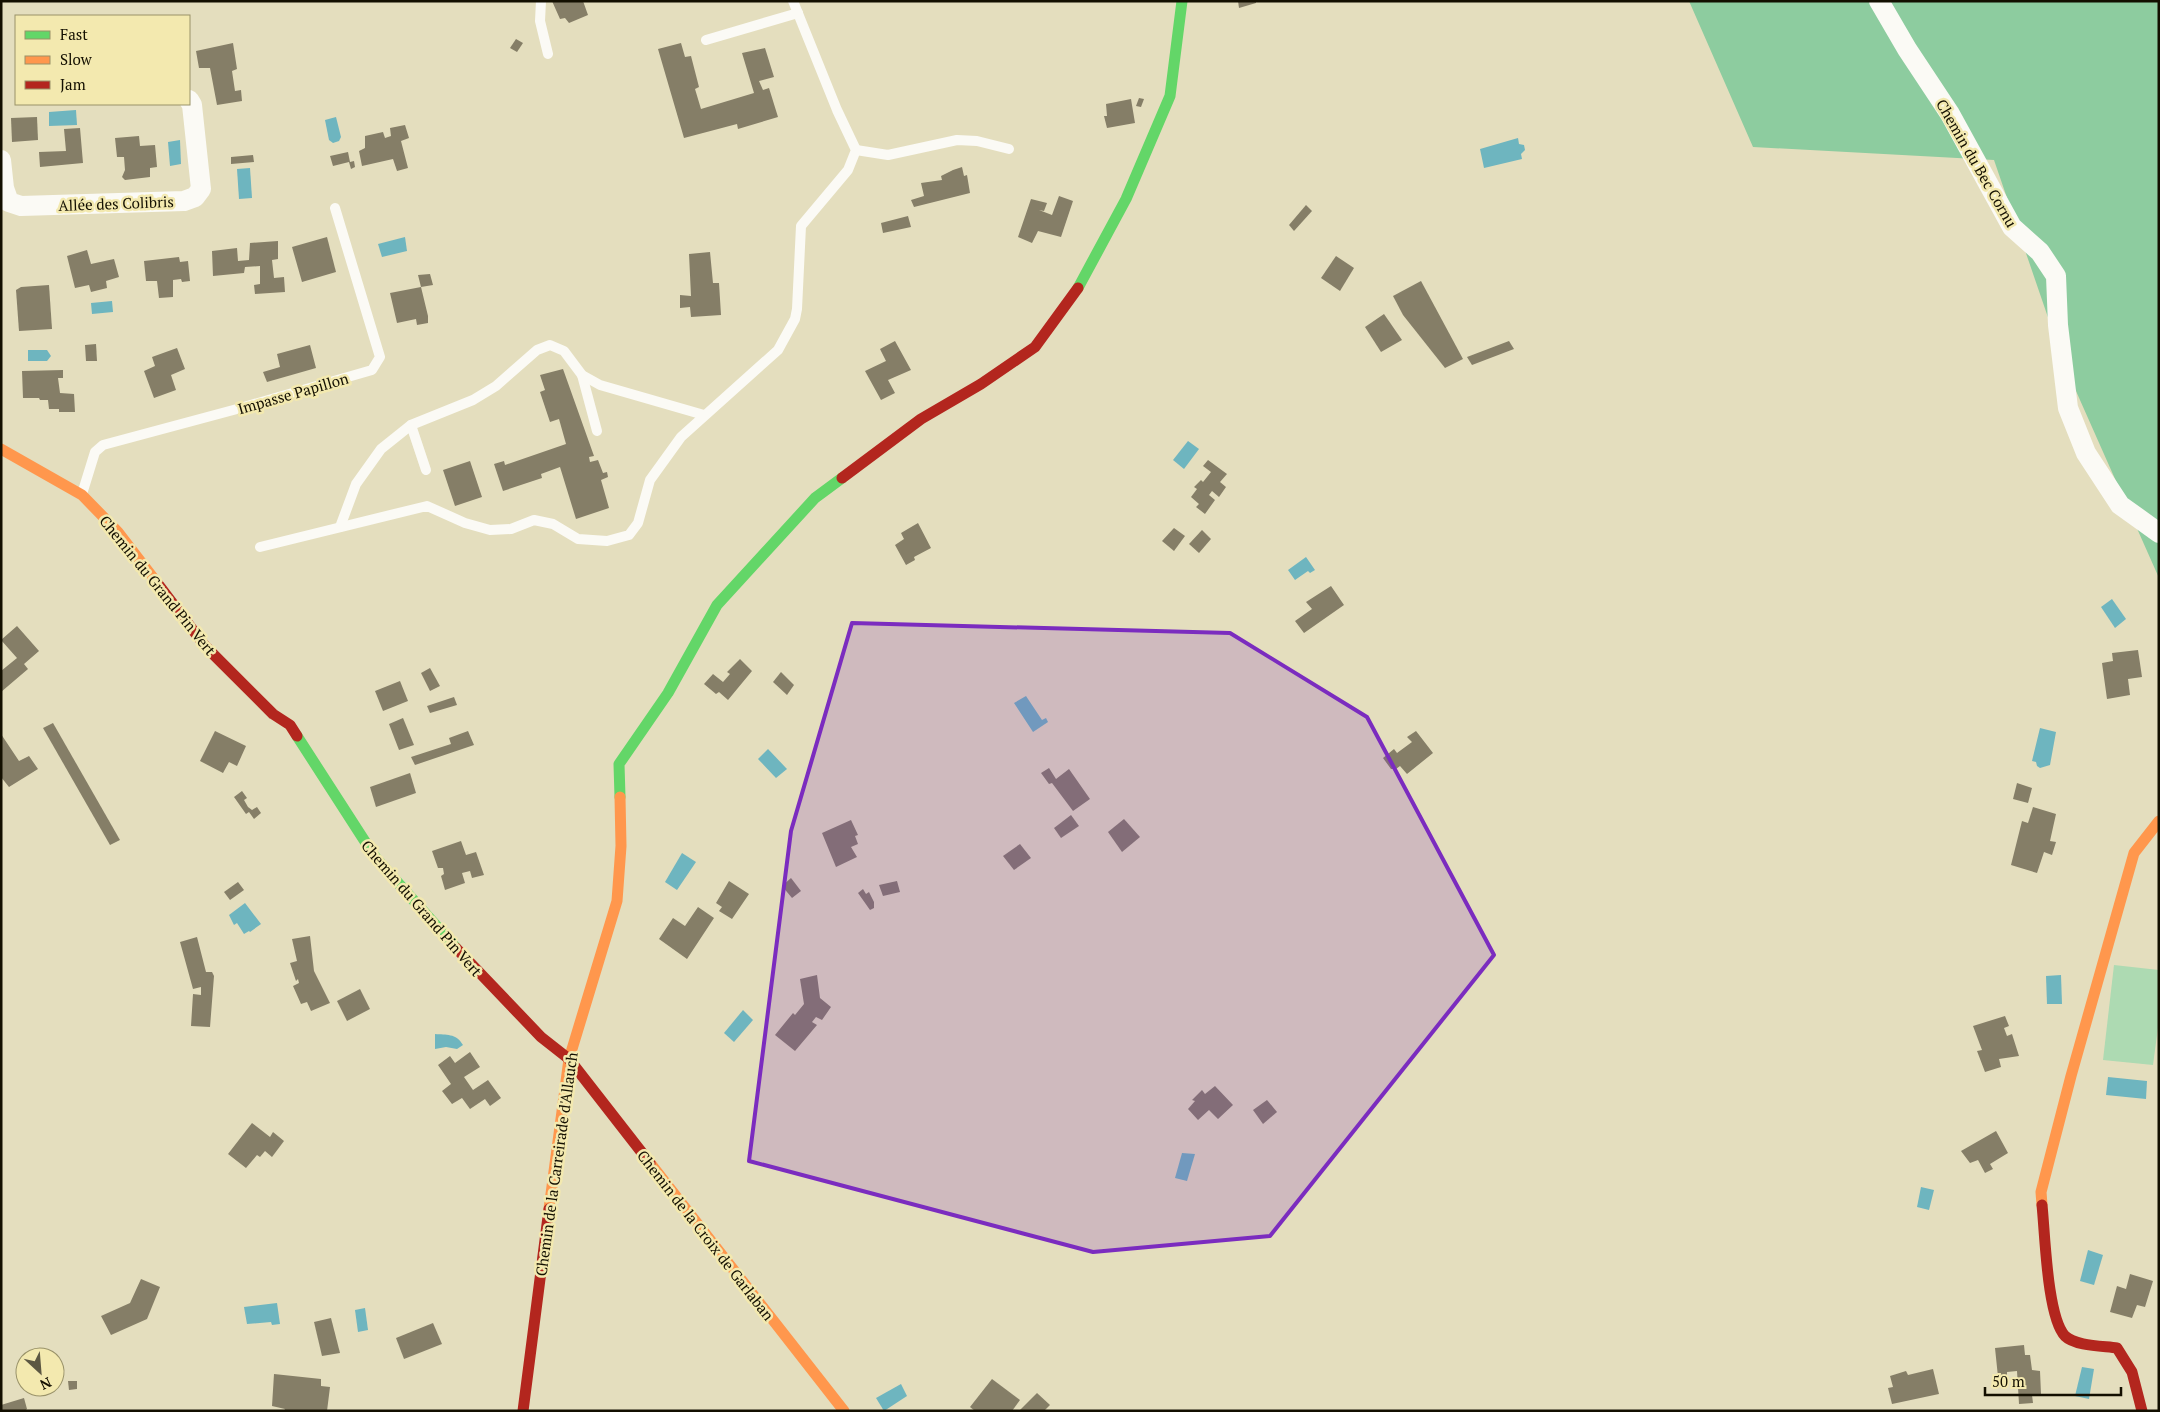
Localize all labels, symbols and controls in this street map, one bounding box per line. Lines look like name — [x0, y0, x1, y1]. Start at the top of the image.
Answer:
legend — [15, 15, 190, 105]
text: Fast — [60, 24, 88, 44]
text: Slow — [60, 49, 93, 69]
text: Jam — [60, 74, 86, 94]
street label: Chemin du Bec Cornu — [1932, 95, 2022, 231]
street label: Allée des Colibris — [58, 191, 174, 215]
street label: Impasse Papillon — [235, 368, 351, 418]
street label: Chemin du Grand Pin Vert — [95, 511, 221, 659]
street label: Chemin du Grand Pin Vert — [357, 836, 487, 981]
street label: Chemin de la Carreirade d'Allauch — [530, 1051, 582, 1277]
street label: Chemin de la Croix de Garlaban — [633, 1146, 779, 1324]
north arrow — [15, 1347, 65, 1397]
scale bar — [1985, 1364, 2121, 1396]
text: 50 m — [1992, 1371, 2025, 1391]
text: N — [37, 1373, 55, 1395]

